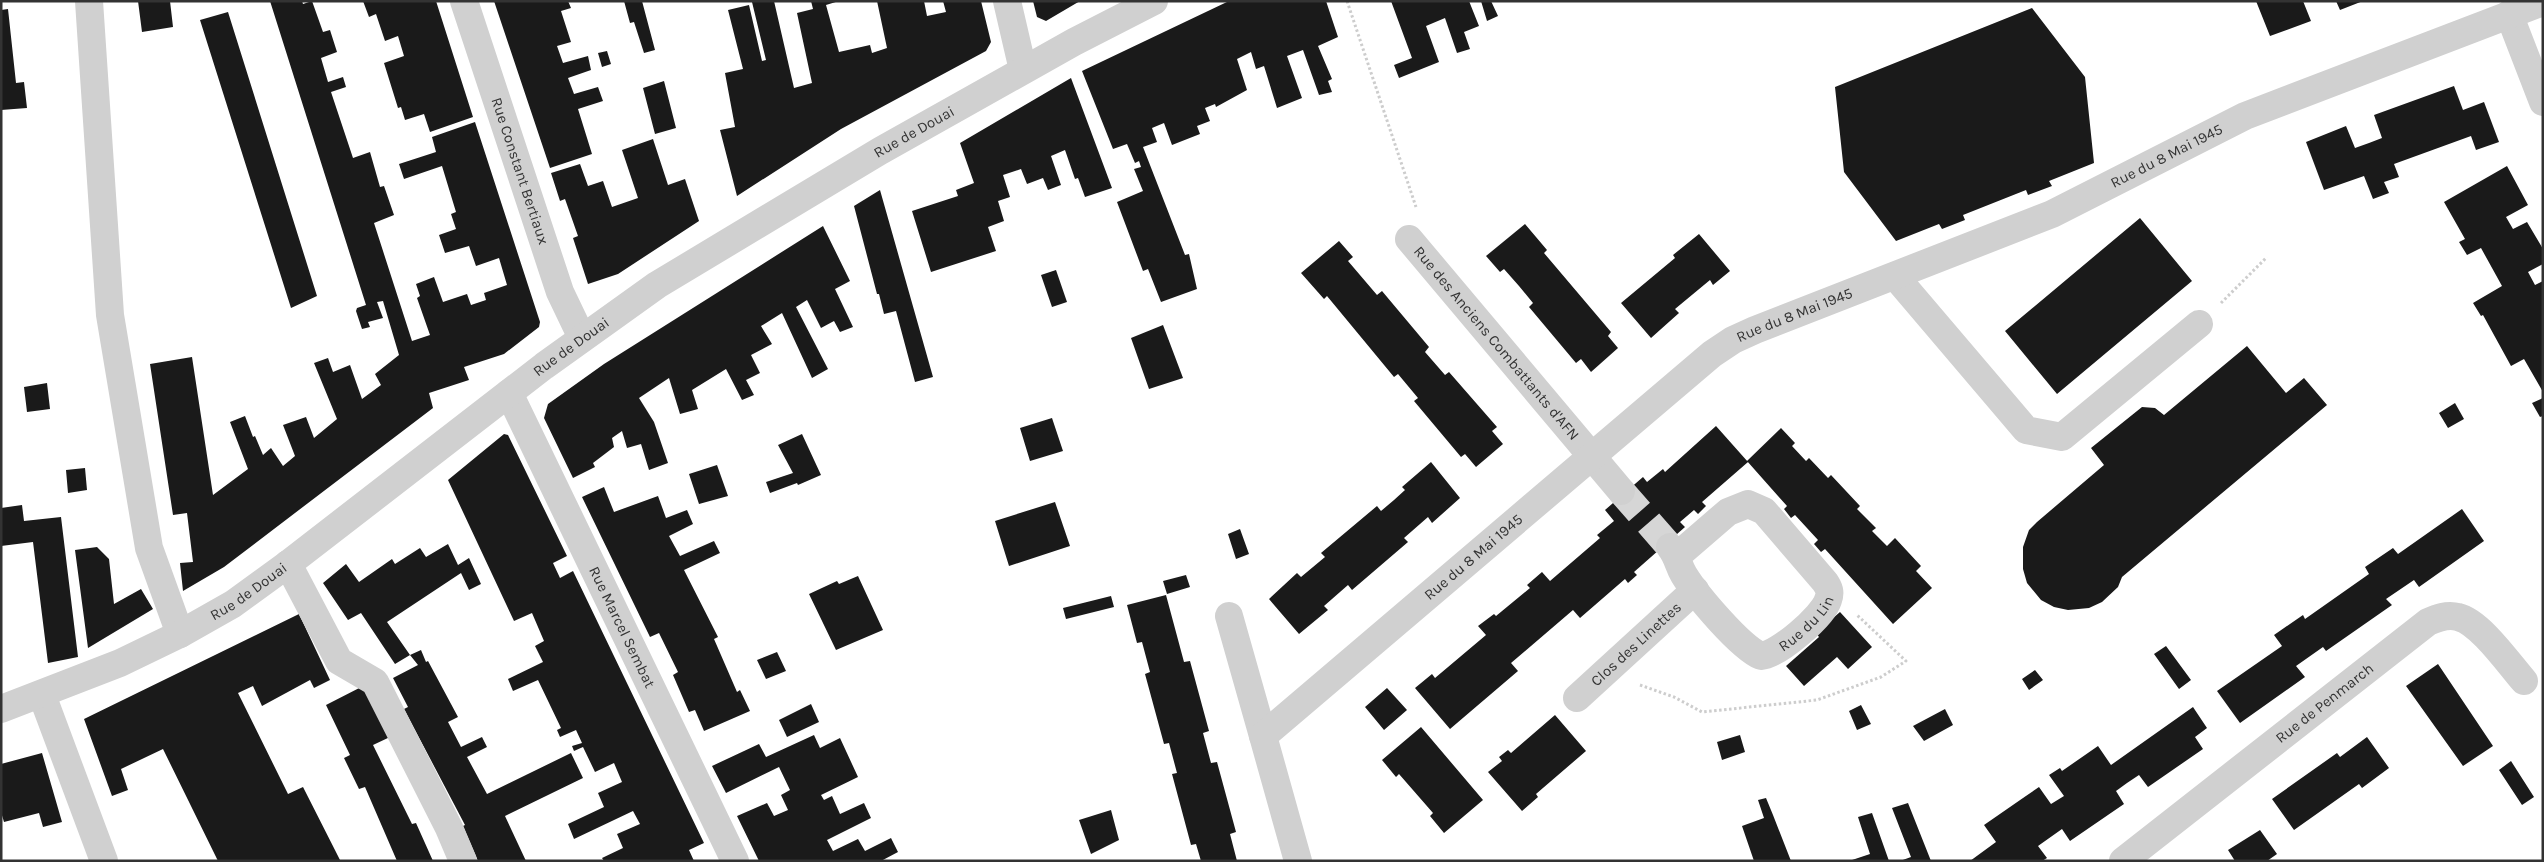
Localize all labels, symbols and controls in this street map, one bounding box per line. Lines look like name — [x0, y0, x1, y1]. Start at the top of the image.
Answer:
street label: Rue Constant Bertiaux — [487, 95, 553, 247]
street label: Rue de Douai — [870, 102, 958, 162]
street label: Rue du 8 Mai 1945 — [2107, 120, 2226, 192]
street label: Rue des Anciens Combattants d'AFN — [1410, 242, 1583, 444]
street label: Rue du 8 Mai 1945 — [1734, 284, 1855, 346]
street label: Rue de Douai — [529, 313, 613, 380]
street label: Rue du 8 Mai 1945 — [1421, 510, 1526, 604]
street label: Rue de Douai — [207, 559, 291, 624]
street label: Rue Marcel Sembat — [585, 563, 659, 691]
street label: Rue du Lin — [1775, 593, 1838, 655]
street label: Clos des Linettes — [1587, 598, 1685, 690]
street label: Rue de Penmarch — [2272, 659, 2377, 747]

